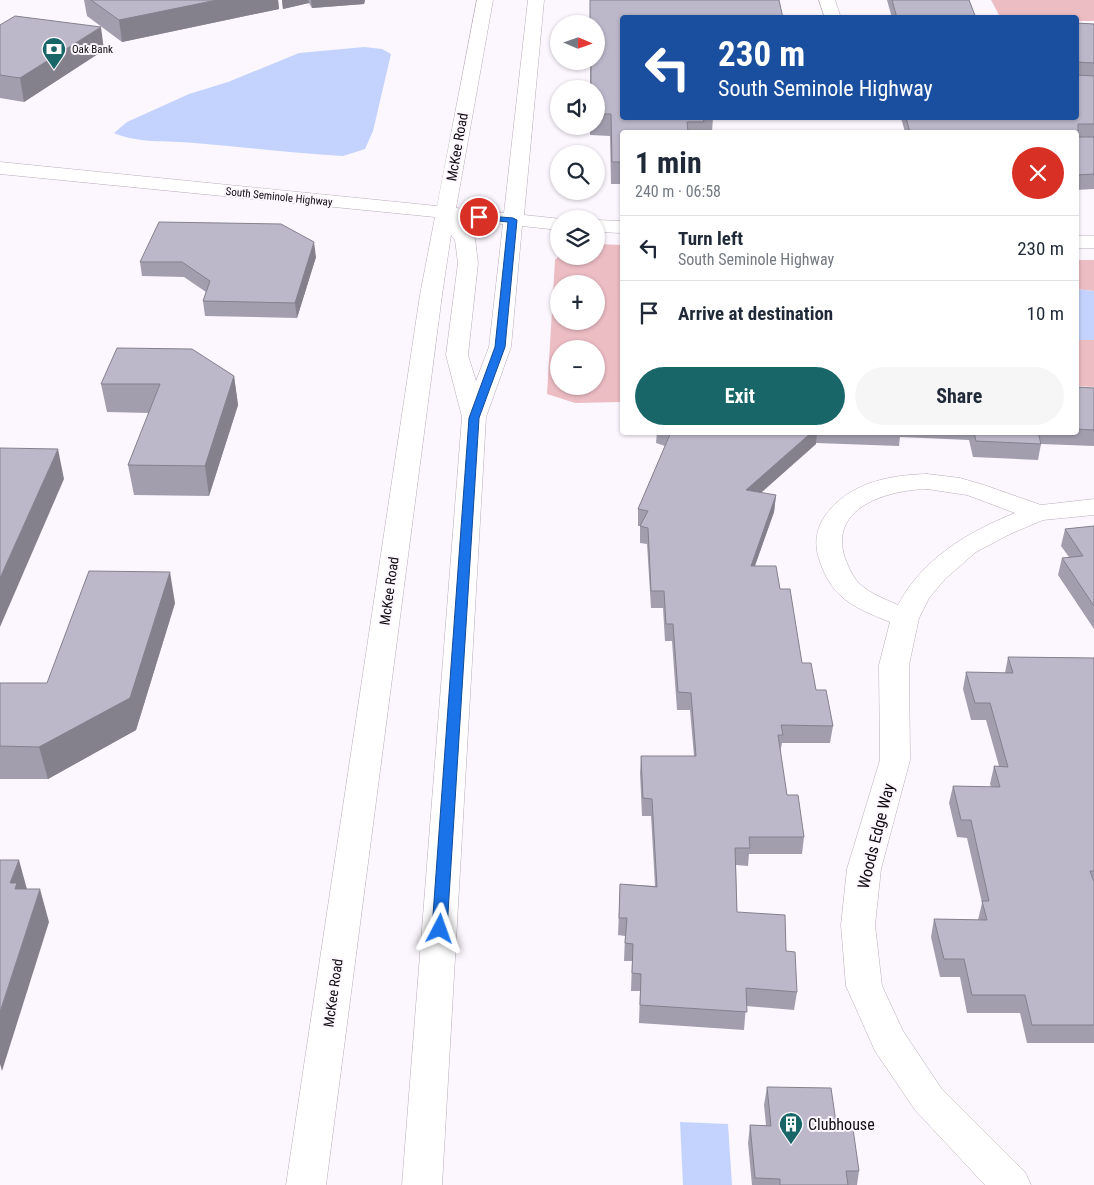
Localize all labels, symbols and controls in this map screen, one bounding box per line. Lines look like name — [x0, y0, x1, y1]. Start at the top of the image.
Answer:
north arrow — [550, 15, 605, 70]
map controls — [550, 15, 605, 395]
text: 230 m — [718, 34, 805, 75]
icon: left — [635, 35, 700, 100]
bank icon: Oak Bank — [41, 36, 67, 70]
place label: Oak Bank — [72, 43, 113, 56]
text: South Seminole Highway — [718, 76, 933, 101]
button: sound — [550, 80, 605, 135]
street label: McKee Road — [443, 112, 471, 182]
button: search — [550, 145, 605, 200]
text: 1 min — [635, 145, 702, 180]
button: close — [1012, 147, 1064, 199]
text: 240 m · 06:58 — [635, 182, 721, 201]
street label: South Seminole Highway — [225, 185, 333, 209]
pin — [458, 196, 500, 238]
icon: arrive — [465, 203, 493, 231]
button: layers — [550, 210, 605, 265]
text: Turn left — [678, 227, 743, 250]
icon: left — [635, 234, 663, 262]
text: 230 m — [1017, 237, 1064, 260]
text: South Seminole Highway — [678, 250, 834, 269]
button: + — [550, 275, 605, 330]
icon: arrive — [635, 299, 663, 327]
text: Arrive at destination — [678, 302, 833, 325]
text: 10 m — [1027, 302, 1064, 325]
button: − — [550, 340, 605, 395]
button: Exit — [635, 367, 845, 425]
button: Share — [855, 367, 1064, 425]
street label: McKee Road — [376, 556, 402, 626]
street label: Woods Edge Way — [854, 781, 898, 891]
position arrow — [413, 902, 465, 954]
street label: McKee Road — [320, 958, 346, 1028]
building icon: Clubhouse — [778, 1111, 804, 1145]
place label: Clubhouse — [808, 1115, 875, 1134]

